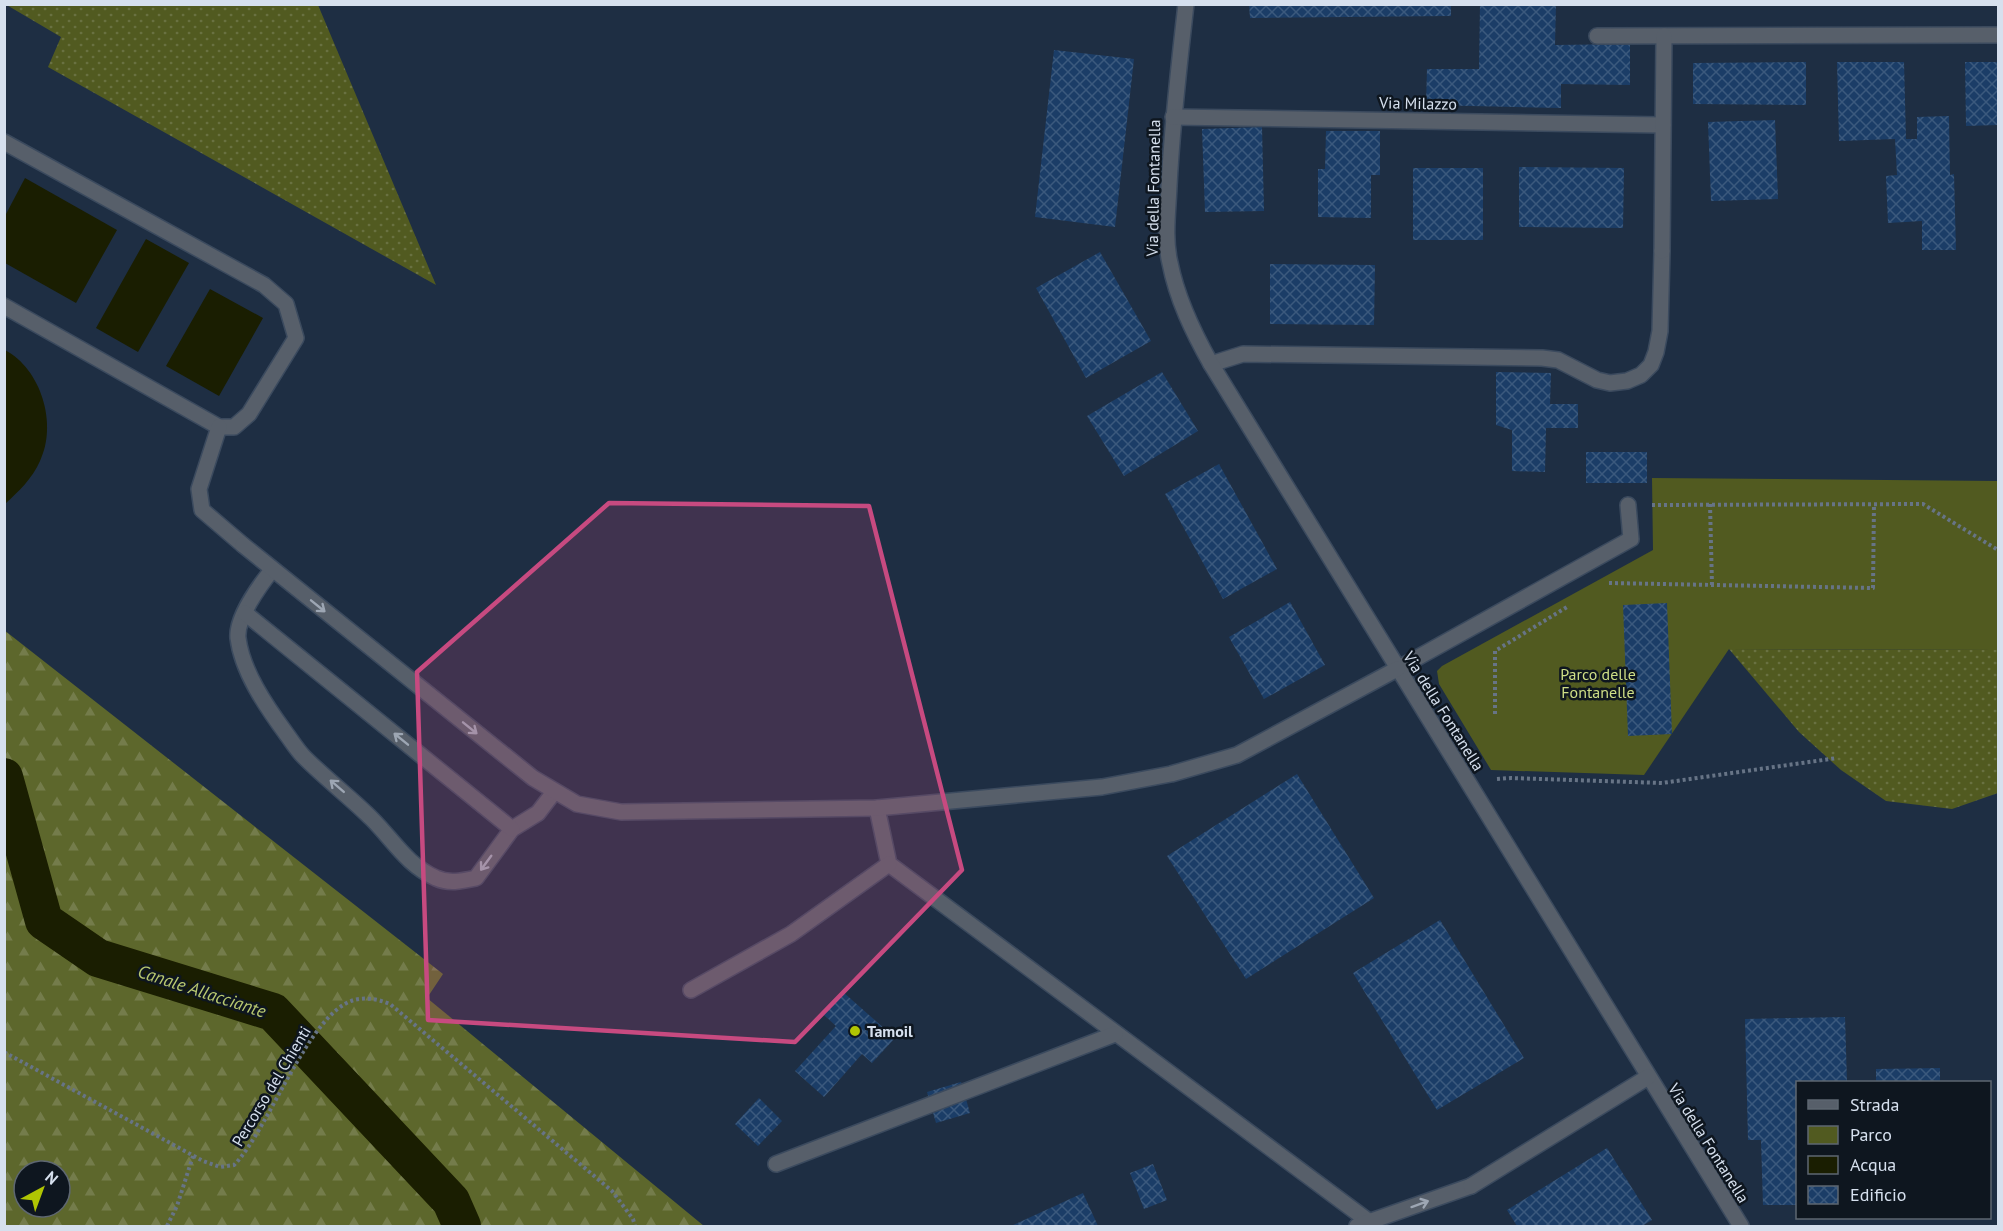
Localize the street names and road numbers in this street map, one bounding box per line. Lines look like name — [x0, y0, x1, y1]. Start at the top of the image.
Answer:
street label: Via Milazzo — [1378, 92, 1457, 114]
street label: Via della Fontanella — [1142, 119, 1164, 258]
street label: Via della Fontanella — [1399, 647, 1489, 774]
street label: Percorso del Chienti — [227, 1022, 315, 1150]
street label: Via della Fontanella — [1664, 1079, 1754, 1206]

